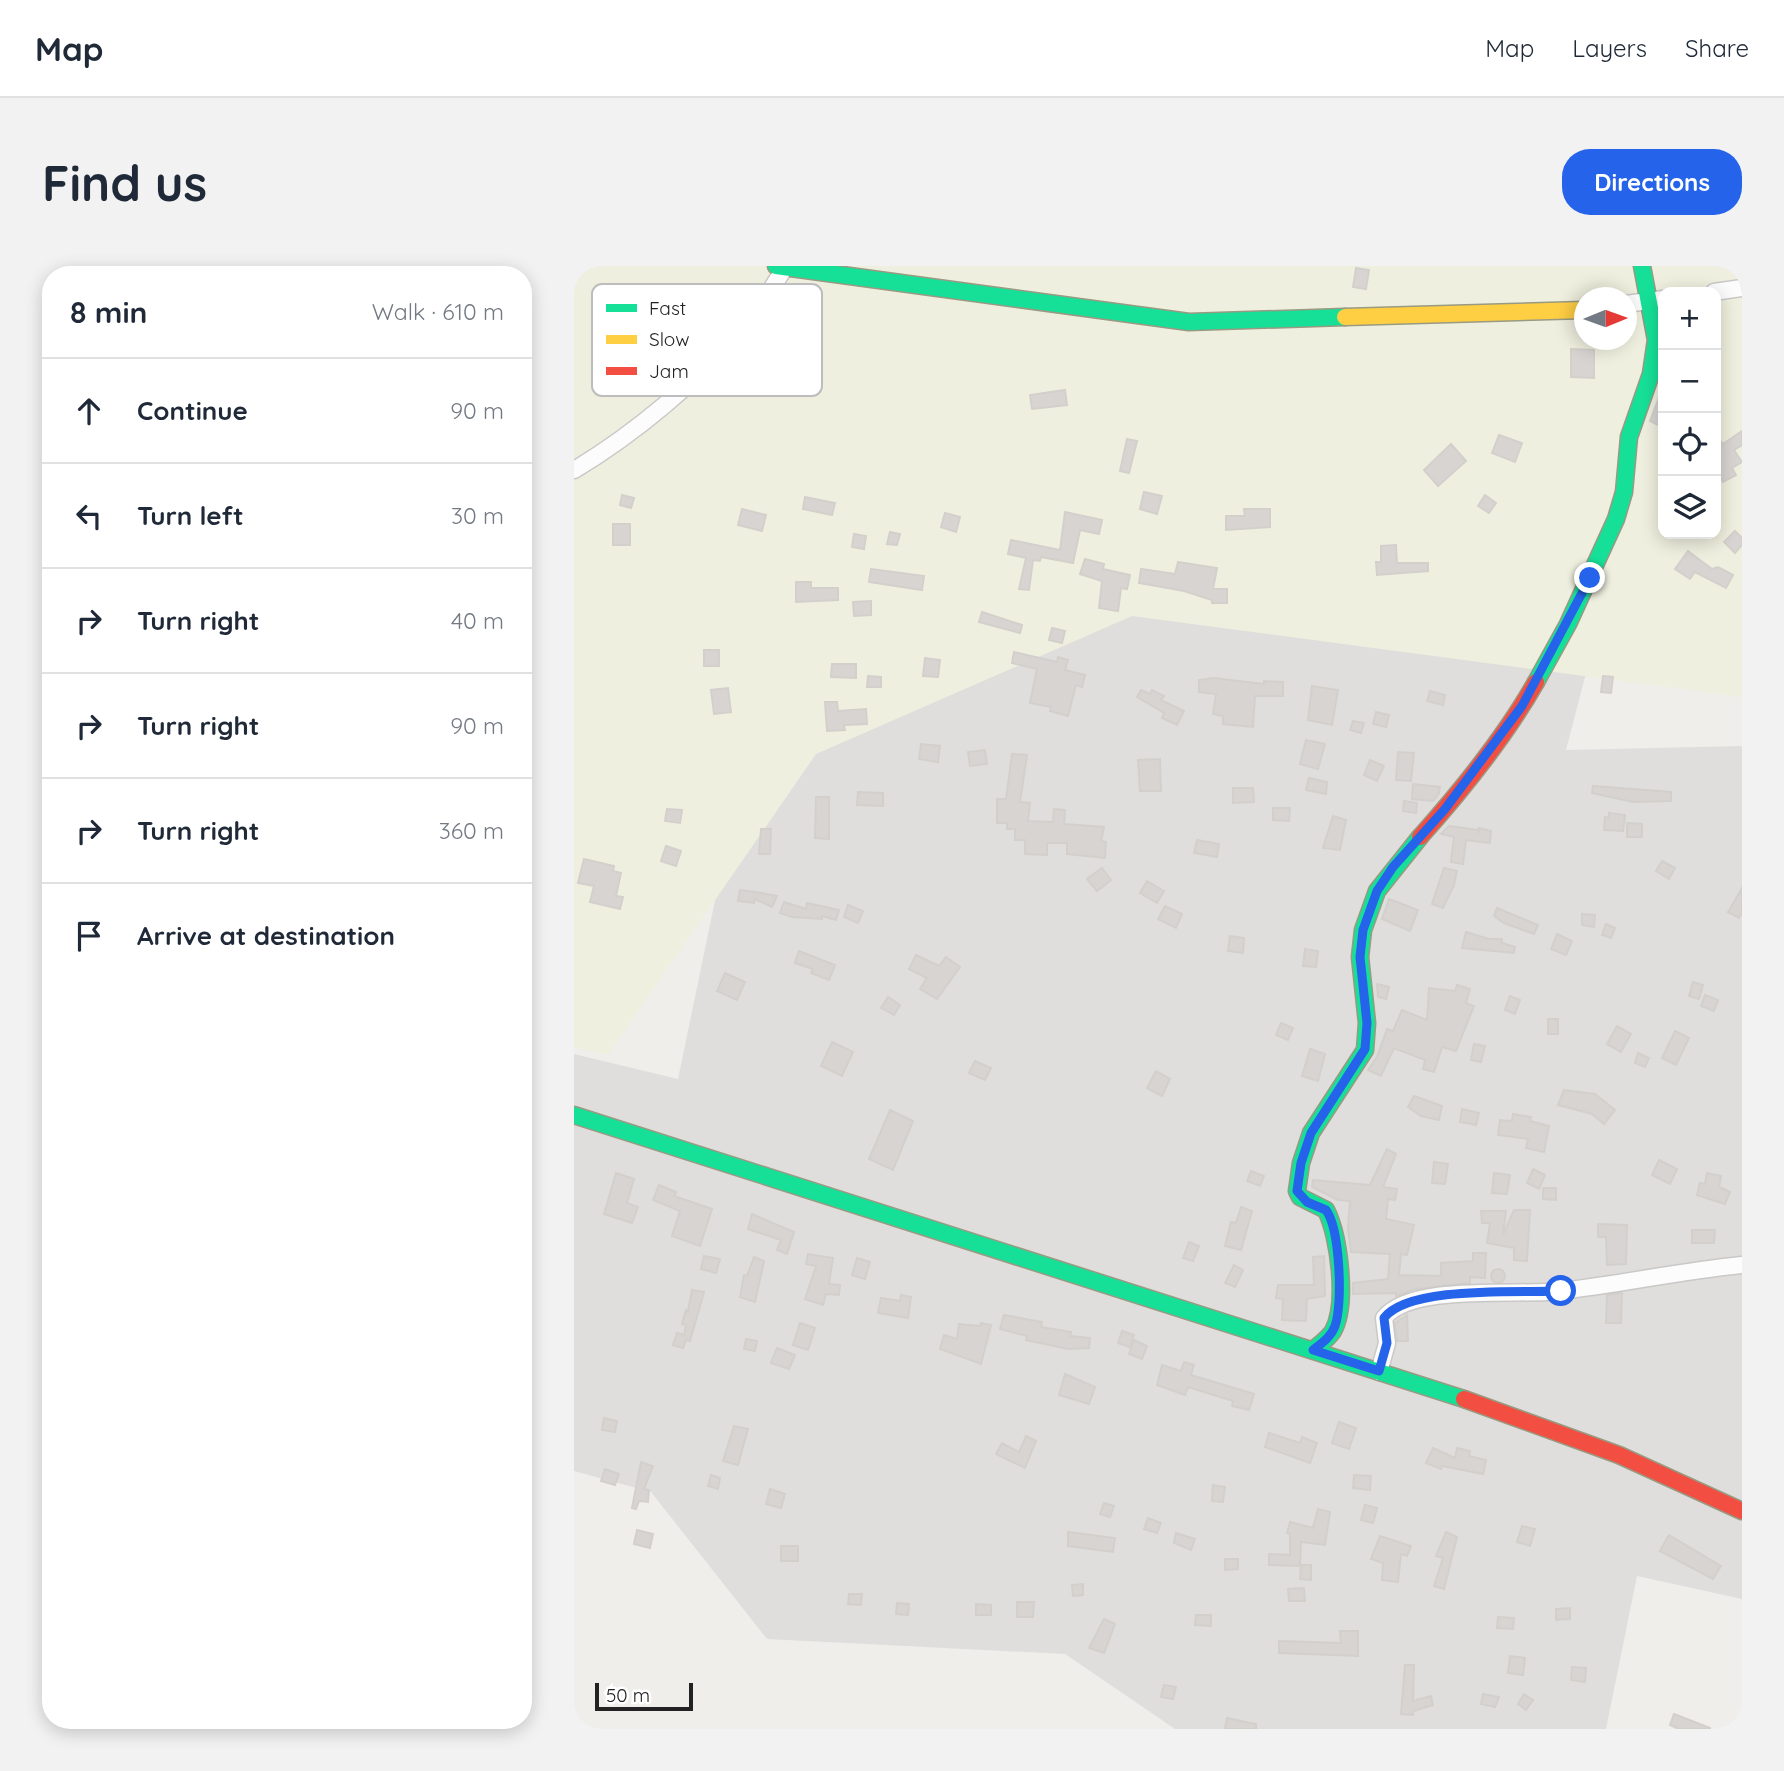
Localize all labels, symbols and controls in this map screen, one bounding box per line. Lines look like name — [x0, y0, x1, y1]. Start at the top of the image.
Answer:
text: Map — [35, 28, 103, 69]
text: Map — [1485, 33, 1534, 63]
text: Layers — [1572, 33, 1647, 63]
text: Share — [1685, 33, 1749, 63]
button: Directions — [1562, 149, 1742, 215]
text: Find us — [42, 152, 207, 213]
legend — [592, 284, 822, 396]
north arrow — [1574, 287, 1637, 350]
map controls — [1658, 287, 1721, 539]
button: + — [1658, 287, 1721, 350]
text: 8 min — [70, 293, 147, 331]
text: Fast — [649, 296, 686, 320]
text: Walk · 610 m — [372, 297, 504, 326]
text: Slow — [649, 327, 690, 351]
button: − — [1658, 350, 1721, 413]
text: Jam — [649, 359, 689, 383]
icon: ahead — [70, 392, 108, 430]
text: Continue — [137, 394, 248, 427]
text: 90 m — [450, 396, 504, 425]
button: locate — [1658, 413, 1721, 476]
button: layers — [1658, 476, 1721, 539]
icon: left — [70, 497, 108, 535]
text: Turn left — [137, 499, 244, 532]
text: 30 m — [451, 501, 504, 530]
route end — [1574, 562, 1605, 593]
icon: right — [70, 602, 108, 640]
text: Turn right — [137, 604, 259, 637]
text: 40 m — [451, 606, 504, 635]
icon: right — [70, 707, 108, 745]
text: Turn right — [137, 709, 259, 742]
text: 90 m — [450, 711, 504, 740]
icon: right — [70, 812, 108, 850]
text: Turn right — [137, 814, 259, 847]
text: 360 m — [439, 816, 504, 845]
icon: arrive — [70, 917, 108, 955]
text: Arrive at destination — [137, 919, 395, 952]
route start — [1545, 1275, 1576, 1306]
scale bar — [595, 1680, 693, 1712]
text: 50 m — [606, 1683, 650, 1707]

